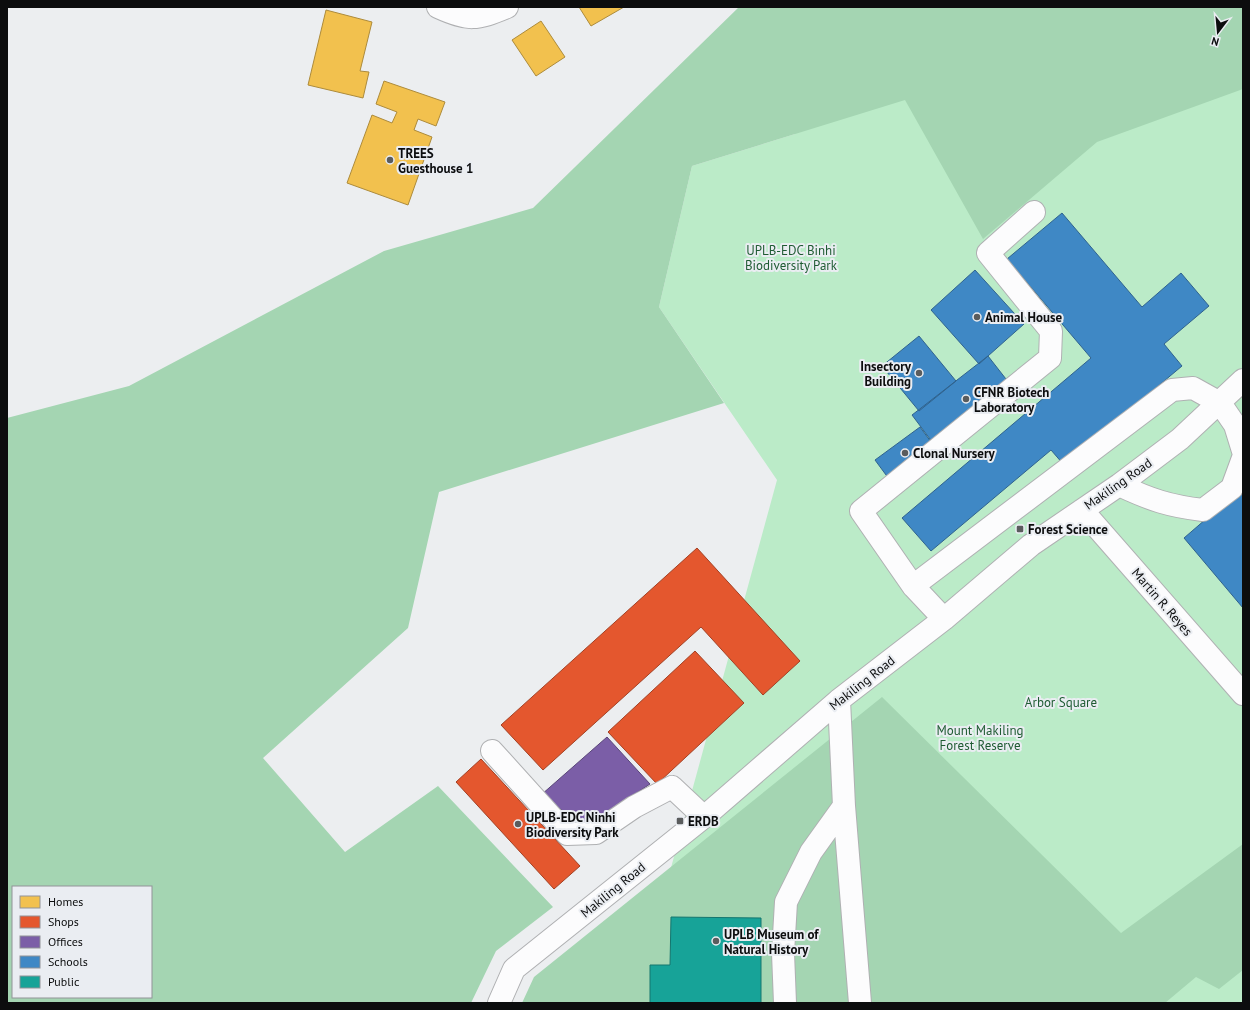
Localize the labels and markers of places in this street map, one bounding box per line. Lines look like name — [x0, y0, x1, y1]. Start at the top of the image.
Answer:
place label: TREES Guesthouse 1 — [398, 145, 473, 177]
marker: TREES Guesthouse 1 — [385, 155, 395, 165]
place label: Animal House — [985, 309, 1062, 326]
marker: Animal House — [972, 312, 982, 322]
place label: Insectory Building — [860, 358, 912, 390]
marker: Insectory Building — [914, 368, 924, 378]
place label: CFNR Biotech Laboratory — [974, 384, 1049, 416]
marker: CFNR Biotech Laboratory — [961, 394, 971, 404]
place label: Clonal Nursery — [913, 445, 995, 462]
marker: Clonal Nursery — [900, 448, 910, 458]
place label: Forest Science — [1028, 521, 1108, 538]
marker: Forest Science — [1015, 524, 1025, 534]
place label: UPLB-EDC Ninhi Biodiversity Park — [526, 809, 619, 841]
place label: ERDB — [688, 813, 719, 830]
marker: ERDB — [675, 816, 685, 826]
marker: UPLB-EDC Ninhi Biodiversity Park — [513, 819, 523, 829]
place label: UPLB Museum of Natural History — [724, 926, 819, 958]
marker: UPLB Museum of Natural History — [711, 936, 721, 946]

